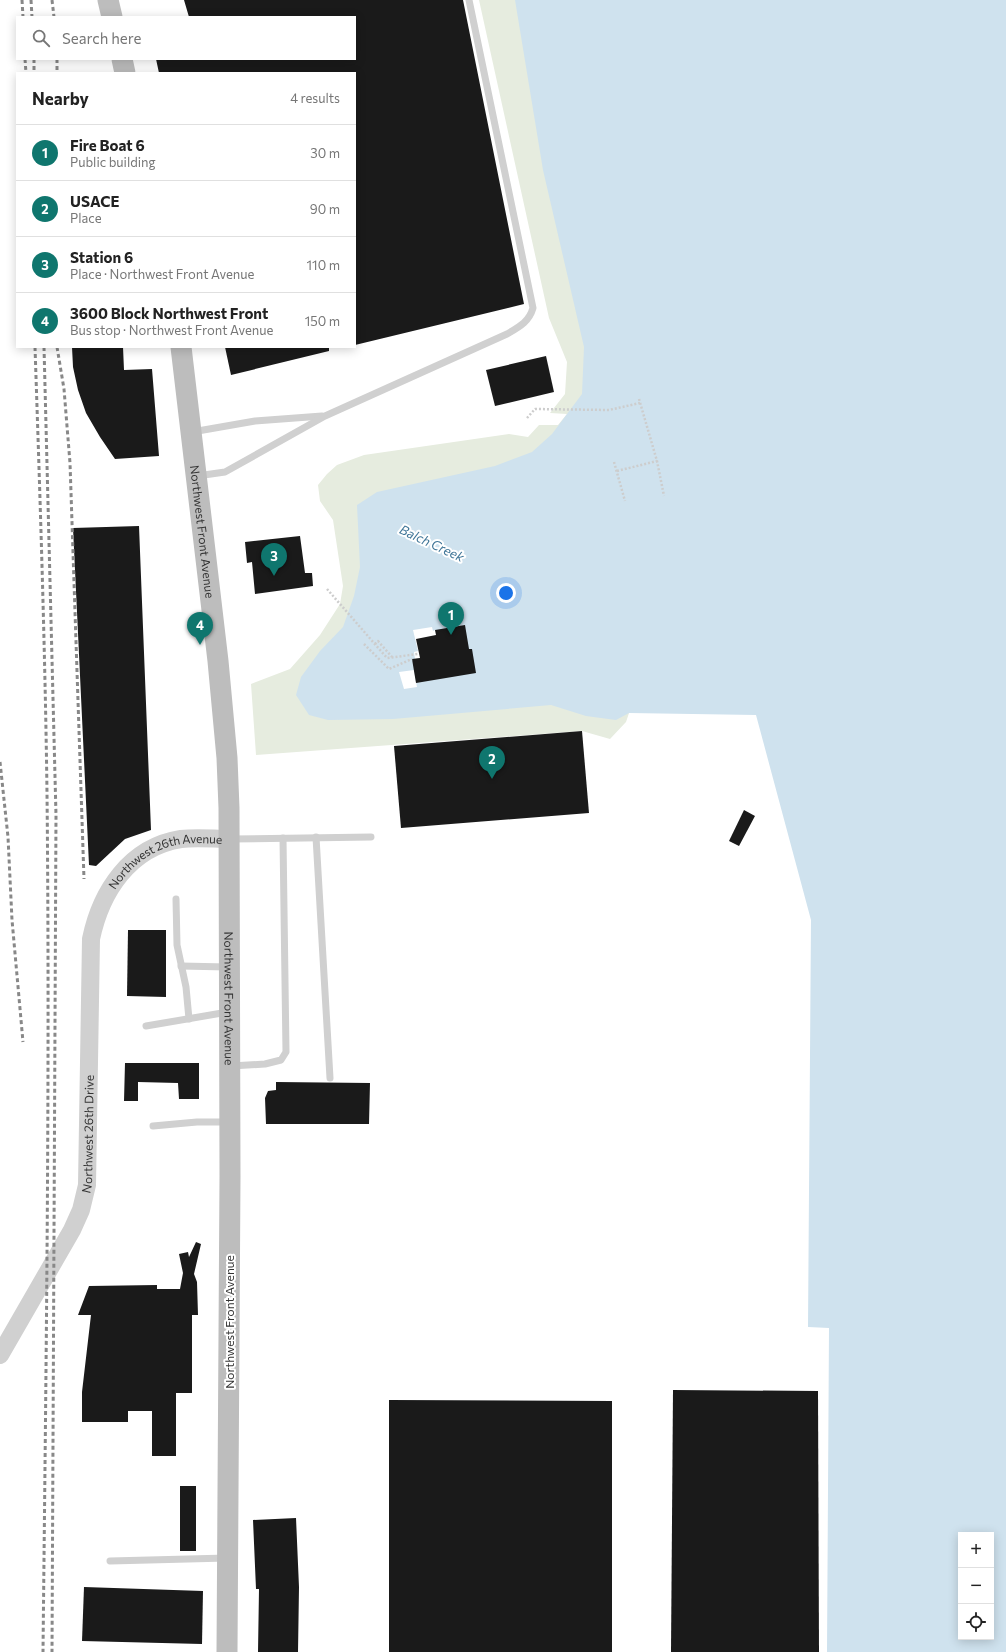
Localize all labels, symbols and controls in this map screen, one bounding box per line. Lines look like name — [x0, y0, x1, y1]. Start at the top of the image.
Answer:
search box — [16, 16, 356, 60]
icon: search — [30, 27, 52, 49]
text: Search here — [62, 29, 141, 47]
text: Nearby — [32, 88, 89, 109]
text: 4 results — [290, 90, 340, 106]
text: Fire Boat 6 — [70, 136, 145, 154]
text: 1 — [42, 145, 48, 161]
text: 30 m — [310, 145, 340, 161]
text: Public building — [70, 154, 156, 170]
text: USACE — [70, 192, 119, 210]
text: 2 — [41, 201, 49, 217]
text: 90 m — [310, 201, 340, 217]
text: Place — [70, 210, 102, 226]
text: Station 6 — [70, 248, 133, 266]
text: 3 — [41, 257, 49, 273]
text: 110 m — [307, 257, 340, 273]
text: Place · Northwest Front Avenue — [70, 266, 254, 282]
text: 3600 Block Northwest Front — [70, 304, 268, 322]
text: 4 — [41, 313, 49, 329]
text: 150 m — [305, 313, 340, 329]
text: Bus stop · Northwest Front Avenue — [70, 322, 273, 338]
street label: Northwest Front Avenue — [188, 464, 218, 599]
water label: Balch Creek — [397, 521, 468, 565]
pin: 3 — [261, 543, 287, 576]
your location — [496, 583, 516, 603]
pin: 1 — [438, 602, 464, 635]
pin: 4 — [187, 612, 213, 645]
pin: 2 — [479, 746, 505, 779]
street label: Northwest 26th Avenue — [105, 831, 223, 891]
street label: Northwest Front Avenue — [222, 931, 237, 1065]
street label: Northwest 26th Drive — [78, 1075, 96, 1194]
street label: Northwest Front Avenue — [222, 1255, 236, 1389]
map controls — [958, 1532, 994, 1640]
button: + — [958, 1532, 994, 1568]
button: − — [958, 1568, 994, 1604]
button: locate — [958, 1604, 994, 1640]

